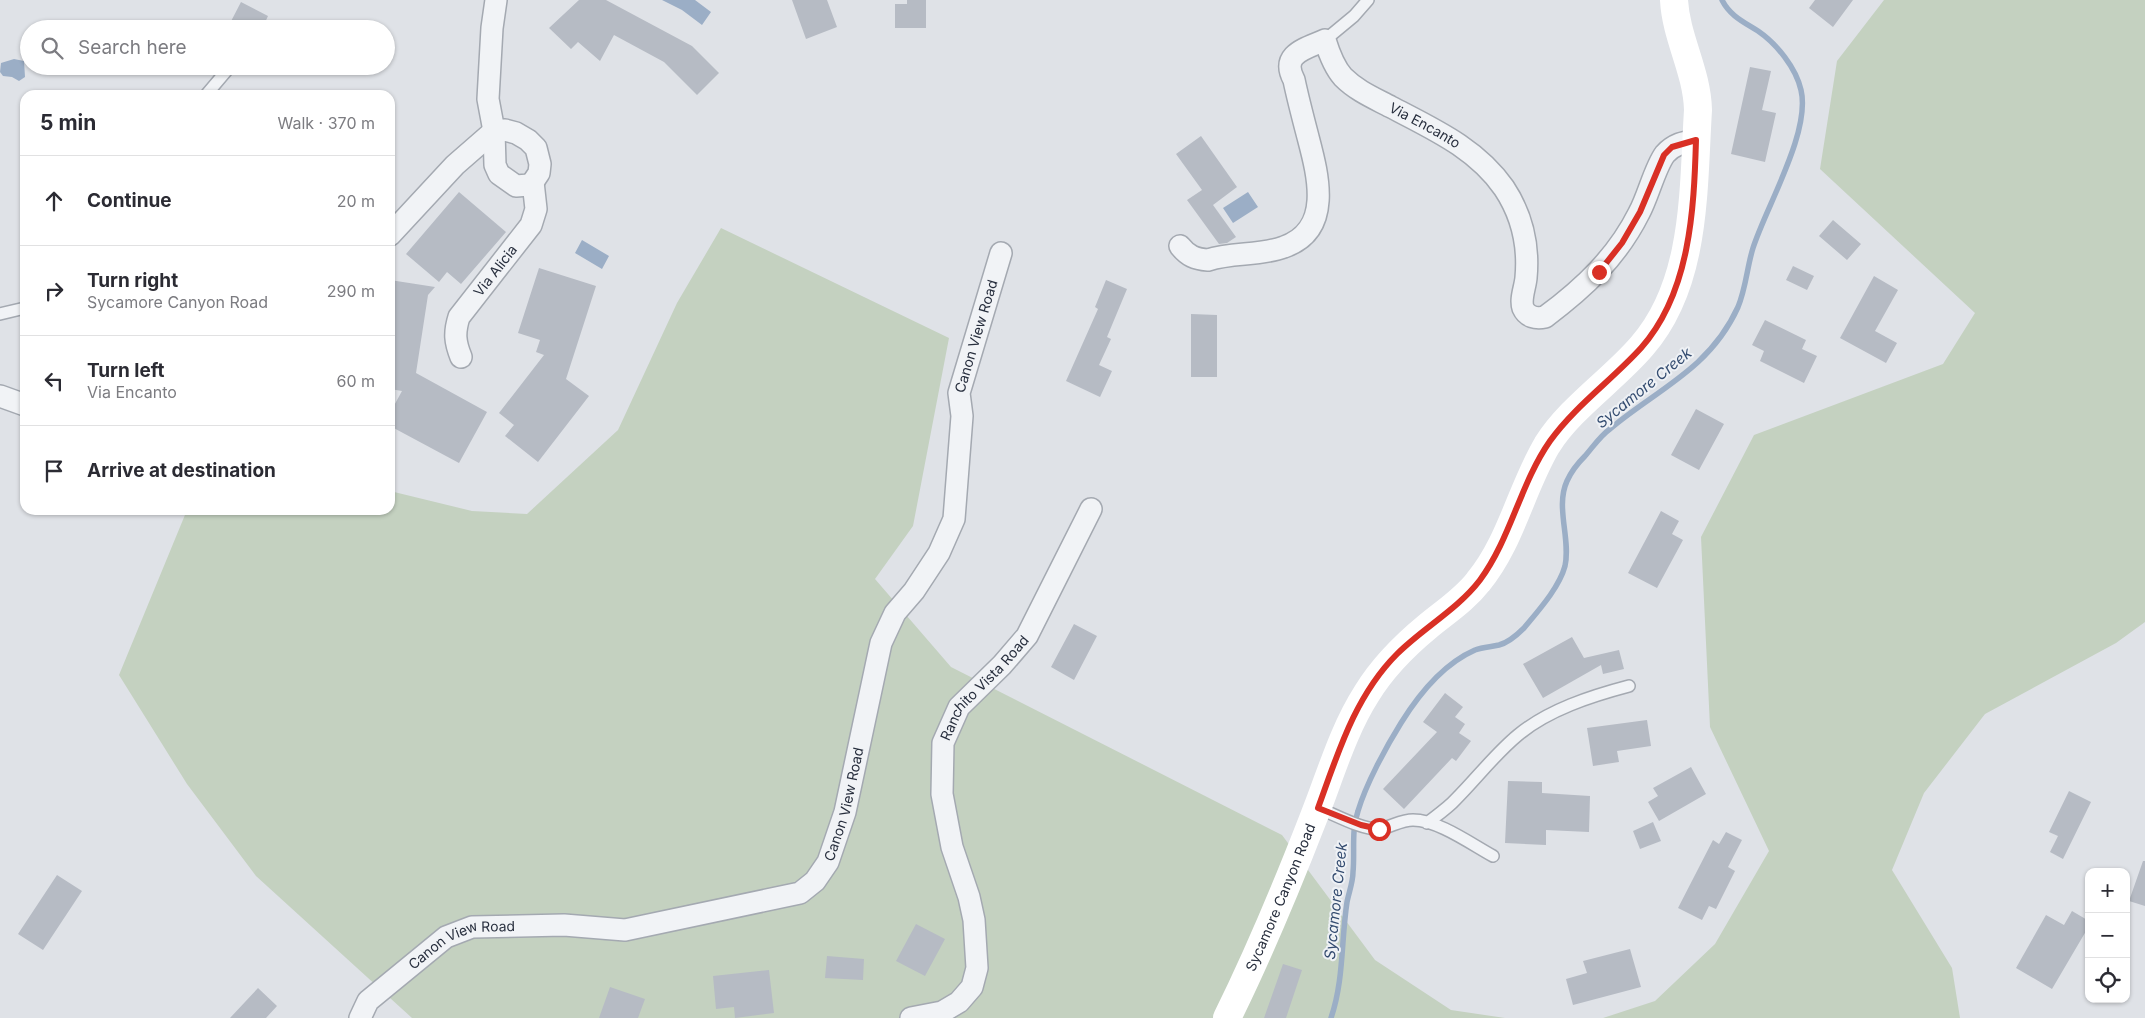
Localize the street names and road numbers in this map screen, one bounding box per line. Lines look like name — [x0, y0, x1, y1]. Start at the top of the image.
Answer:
street label: Via Encanto — [1386, 99, 1464, 151]
street label: Via Alicia — [470, 241, 520, 299]
street label: Canon View Road — [951, 278, 1001, 395]
street label: Ranchito Vista Road — [936, 632, 1032, 743]
street label: Canon View Road — [820, 746, 867, 863]
street label: Sycamore Canyon Road — [1241, 821, 1318, 974]
street label: Canon View Road — [405, 917, 515, 973]

